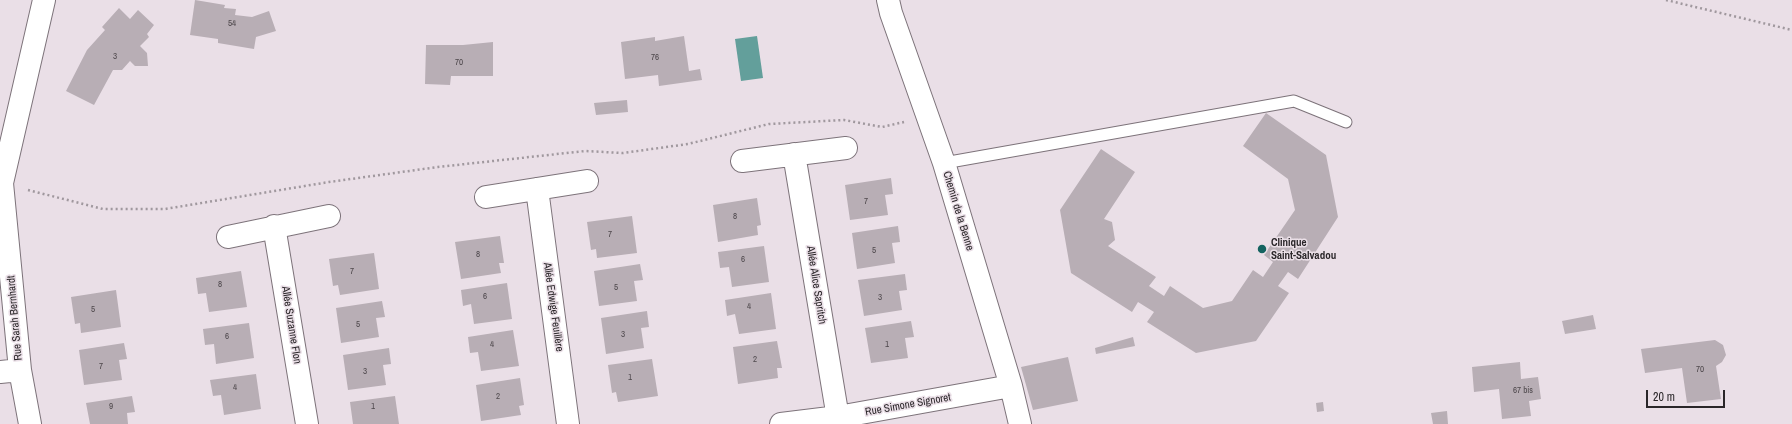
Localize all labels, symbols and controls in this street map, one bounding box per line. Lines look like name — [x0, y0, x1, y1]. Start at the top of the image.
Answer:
house number: 54 — [228, 19, 236, 29]
house number: 3 — [113, 52, 117, 62]
house number: 76 — [651, 53, 659, 63]
house number: 70 — [455, 58, 463, 68]
street label: Chemin de la Benne — [940, 170, 976, 252]
house number: 7 — [864, 197, 868, 207]
house number: 8 — [733, 212, 737, 222]
house number: 7 — [608, 230, 612, 240]
place label: Clinique Saint-Salvadou — [1271, 236, 1336, 262]
marker: Clinique Saint-Salvadou — [1256, 243, 1268, 255]
street label: Allée Alice Sapritch — [803, 245, 829, 325]
house number: 5 — [872, 246, 876, 256]
house number: 8 — [476, 250, 480, 260]
house number: 6 — [741, 255, 745, 265]
street label: Allée Edwige Feuillère — [540, 262, 566, 352]
house number: 7 — [350, 267, 354, 277]
street label: Rue Sarah Bernhardt — [5, 275, 25, 361]
house number: 8 — [218, 280, 222, 290]
house number: 5 — [614, 283, 618, 293]
street label: Allée Suzanne Flon — [278, 285, 304, 365]
house number: 6 — [483, 292, 487, 302]
house number: 3 — [878, 293, 882, 303]
house number: 4 — [747, 302, 751, 312]
house number: 5 — [91, 305, 95, 315]
house number: 5 — [356, 320, 360, 330]
house number: 3 — [621, 330, 625, 340]
house number: 6 — [225, 332, 229, 342]
house number: 4 — [490, 340, 494, 350]
house number: 1 — [885, 340, 889, 350]
house number: 2 — [753, 355, 757, 365]
house number: 7 — [99, 362, 103, 372]
house number: 70 — [1696, 365, 1704, 375]
house number: 3 — [363, 367, 367, 377]
house number: 1 — [628, 373, 632, 383]
scale bar — [1648, 382, 1727, 408]
house number: 4 — [233, 383, 237, 393]
house number: 67 bis — [1513, 386, 1533, 396]
text: 20 m — [1653, 389, 1675, 405]
street label: Rue Simone Signoret — [864, 391, 952, 419]
house number: 2 — [496, 392, 500, 402]
house number: 9 — [109, 402, 113, 412]
house number: 1 — [371, 402, 375, 412]

